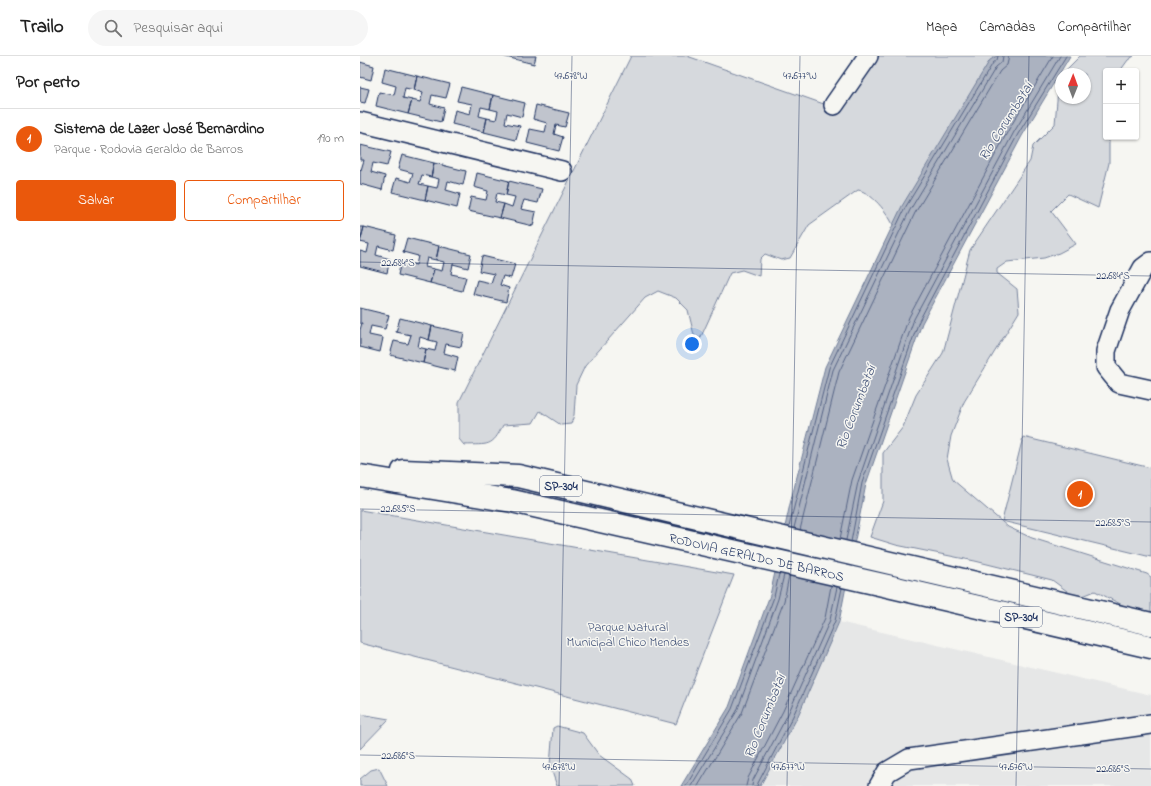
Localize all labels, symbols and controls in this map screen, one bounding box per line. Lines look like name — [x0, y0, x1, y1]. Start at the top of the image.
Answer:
search box — [88, 10, 368, 46]
text: Trailo — [20, 14, 64, 41]
icon: search — [102, 17, 124, 39]
text: Pesquisar aqui — [134, 17, 223, 39]
text: Mapa — [926, 17, 957, 38]
text: Camadas — [979, 17, 1036, 38]
text: Compartilhar — [1058, 17, 1131, 38]
north arrow — [1055, 68, 1091, 104]
map controls — [1103, 68, 1139, 140]
button: + — [1103, 68, 1139, 104]
text: 47.678°W — [555, 69, 588, 84]
text: 47.677°W — [783, 69, 817, 84]
text: Por perto — [16, 70, 80, 95]
water label: Rio Corumbataí — [974, 76, 1040, 165]
button: − — [1103, 104, 1139, 140]
text: Sistema de Lazer José Bernardino — [54, 118, 264, 140]
text: 1 — [27, 129, 31, 148]
text: 190 m — [317, 129, 344, 148]
text: Parque · Rodovia Geraldo de Barros — [54, 140, 243, 159]
button: Salvar — [16, 180, 176, 221]
button: Compartilhar — [184, 180, 344, 221]
text: 22.684°S — [381, 256, 415, 271]
text: 22.684°S — [1096, 269, 1130, 284]
your location — [682, 334, 702, 354]
water label: Rio Corumbataí — [831, 360, 883, 453]
road number: SP-304 — [540, 476, 582, 496]
pin: 1 — [1067, 479, 1093, 509]
text: 22.685°S — [381, 502, 416, 517]
text: 22.685°S — [1096, 516, 1131, 531]
street label: RODOVIA GERALDO DE BARROS — [667, 529, 846, 587]
road number: SP-304 — [1000, 607, 1042, 627]
park label: Parque Natural Municipal Chico Mendes — [567, 618, 690, 652]
water label: Rio Corumbataí — [739, 669, 793, 762]
text: 22.686°S — [381, 749, 415, 764]
text: 47.678°W — [543, 760, 576, 775]
text: 47.677°W — [771, 760, 805, 775]
text: 47.676°W — [999, 760, 1033, 775]
text: 22.686°S — [1096, 762, 1130, 777]

